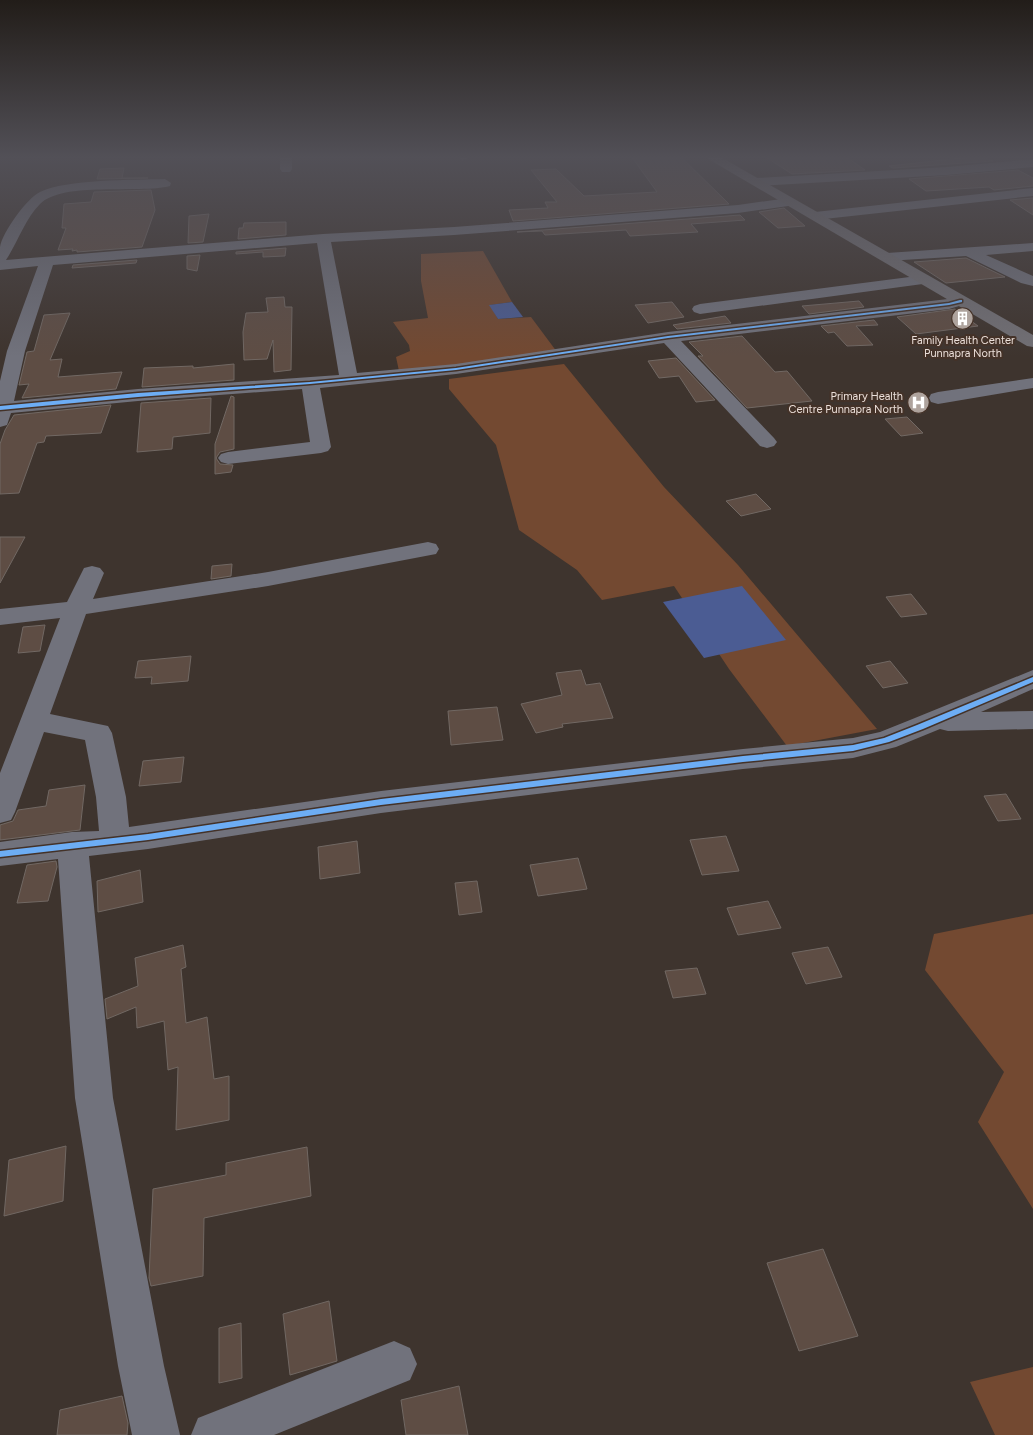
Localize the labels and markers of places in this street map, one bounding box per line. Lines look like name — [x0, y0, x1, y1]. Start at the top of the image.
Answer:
building icon: Family Health Center Punnapra North — [951, 307, 975, 331]
place label: Family Health Center Punnapra North — [911, 334, 1015, 360]
place label: Primary Health Centre Punnapra North — [789, 390, 903, 416]
hospital icon: Primary Health Centre Punnapra North — [907, 390, 931, 414]

